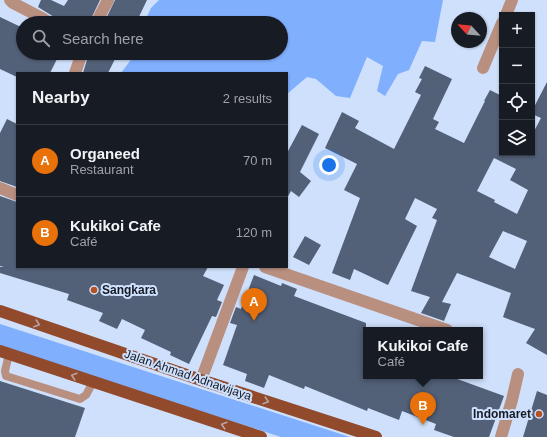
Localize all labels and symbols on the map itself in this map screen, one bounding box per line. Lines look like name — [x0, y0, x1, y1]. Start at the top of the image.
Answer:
north arrow — [451, 12, 487, 48]
your location — [319, 155, 339, 175]
place label: Sangkara — [102, 283, 156, 297]
marker: Sangkara — [89, 285, 99, 295]
pin: A — [241, 288, 267, 321]
one-way arrow — [33, 319, 40, 327]
street label: Jalan Ahmad Adnawijaya — [123, 347, 254, 403]
one-way arrow — [71, 372, 78, 381]
pin: B — [410, 392, 436, 425]
one-way arrow — [262, 397, 269, 405]
place label: Indomaret — [473, 407, 531, 421]
marker: Indomaret — [534, 409, 544, 419]
one-way arrow — [221, 421, 228, 430]

